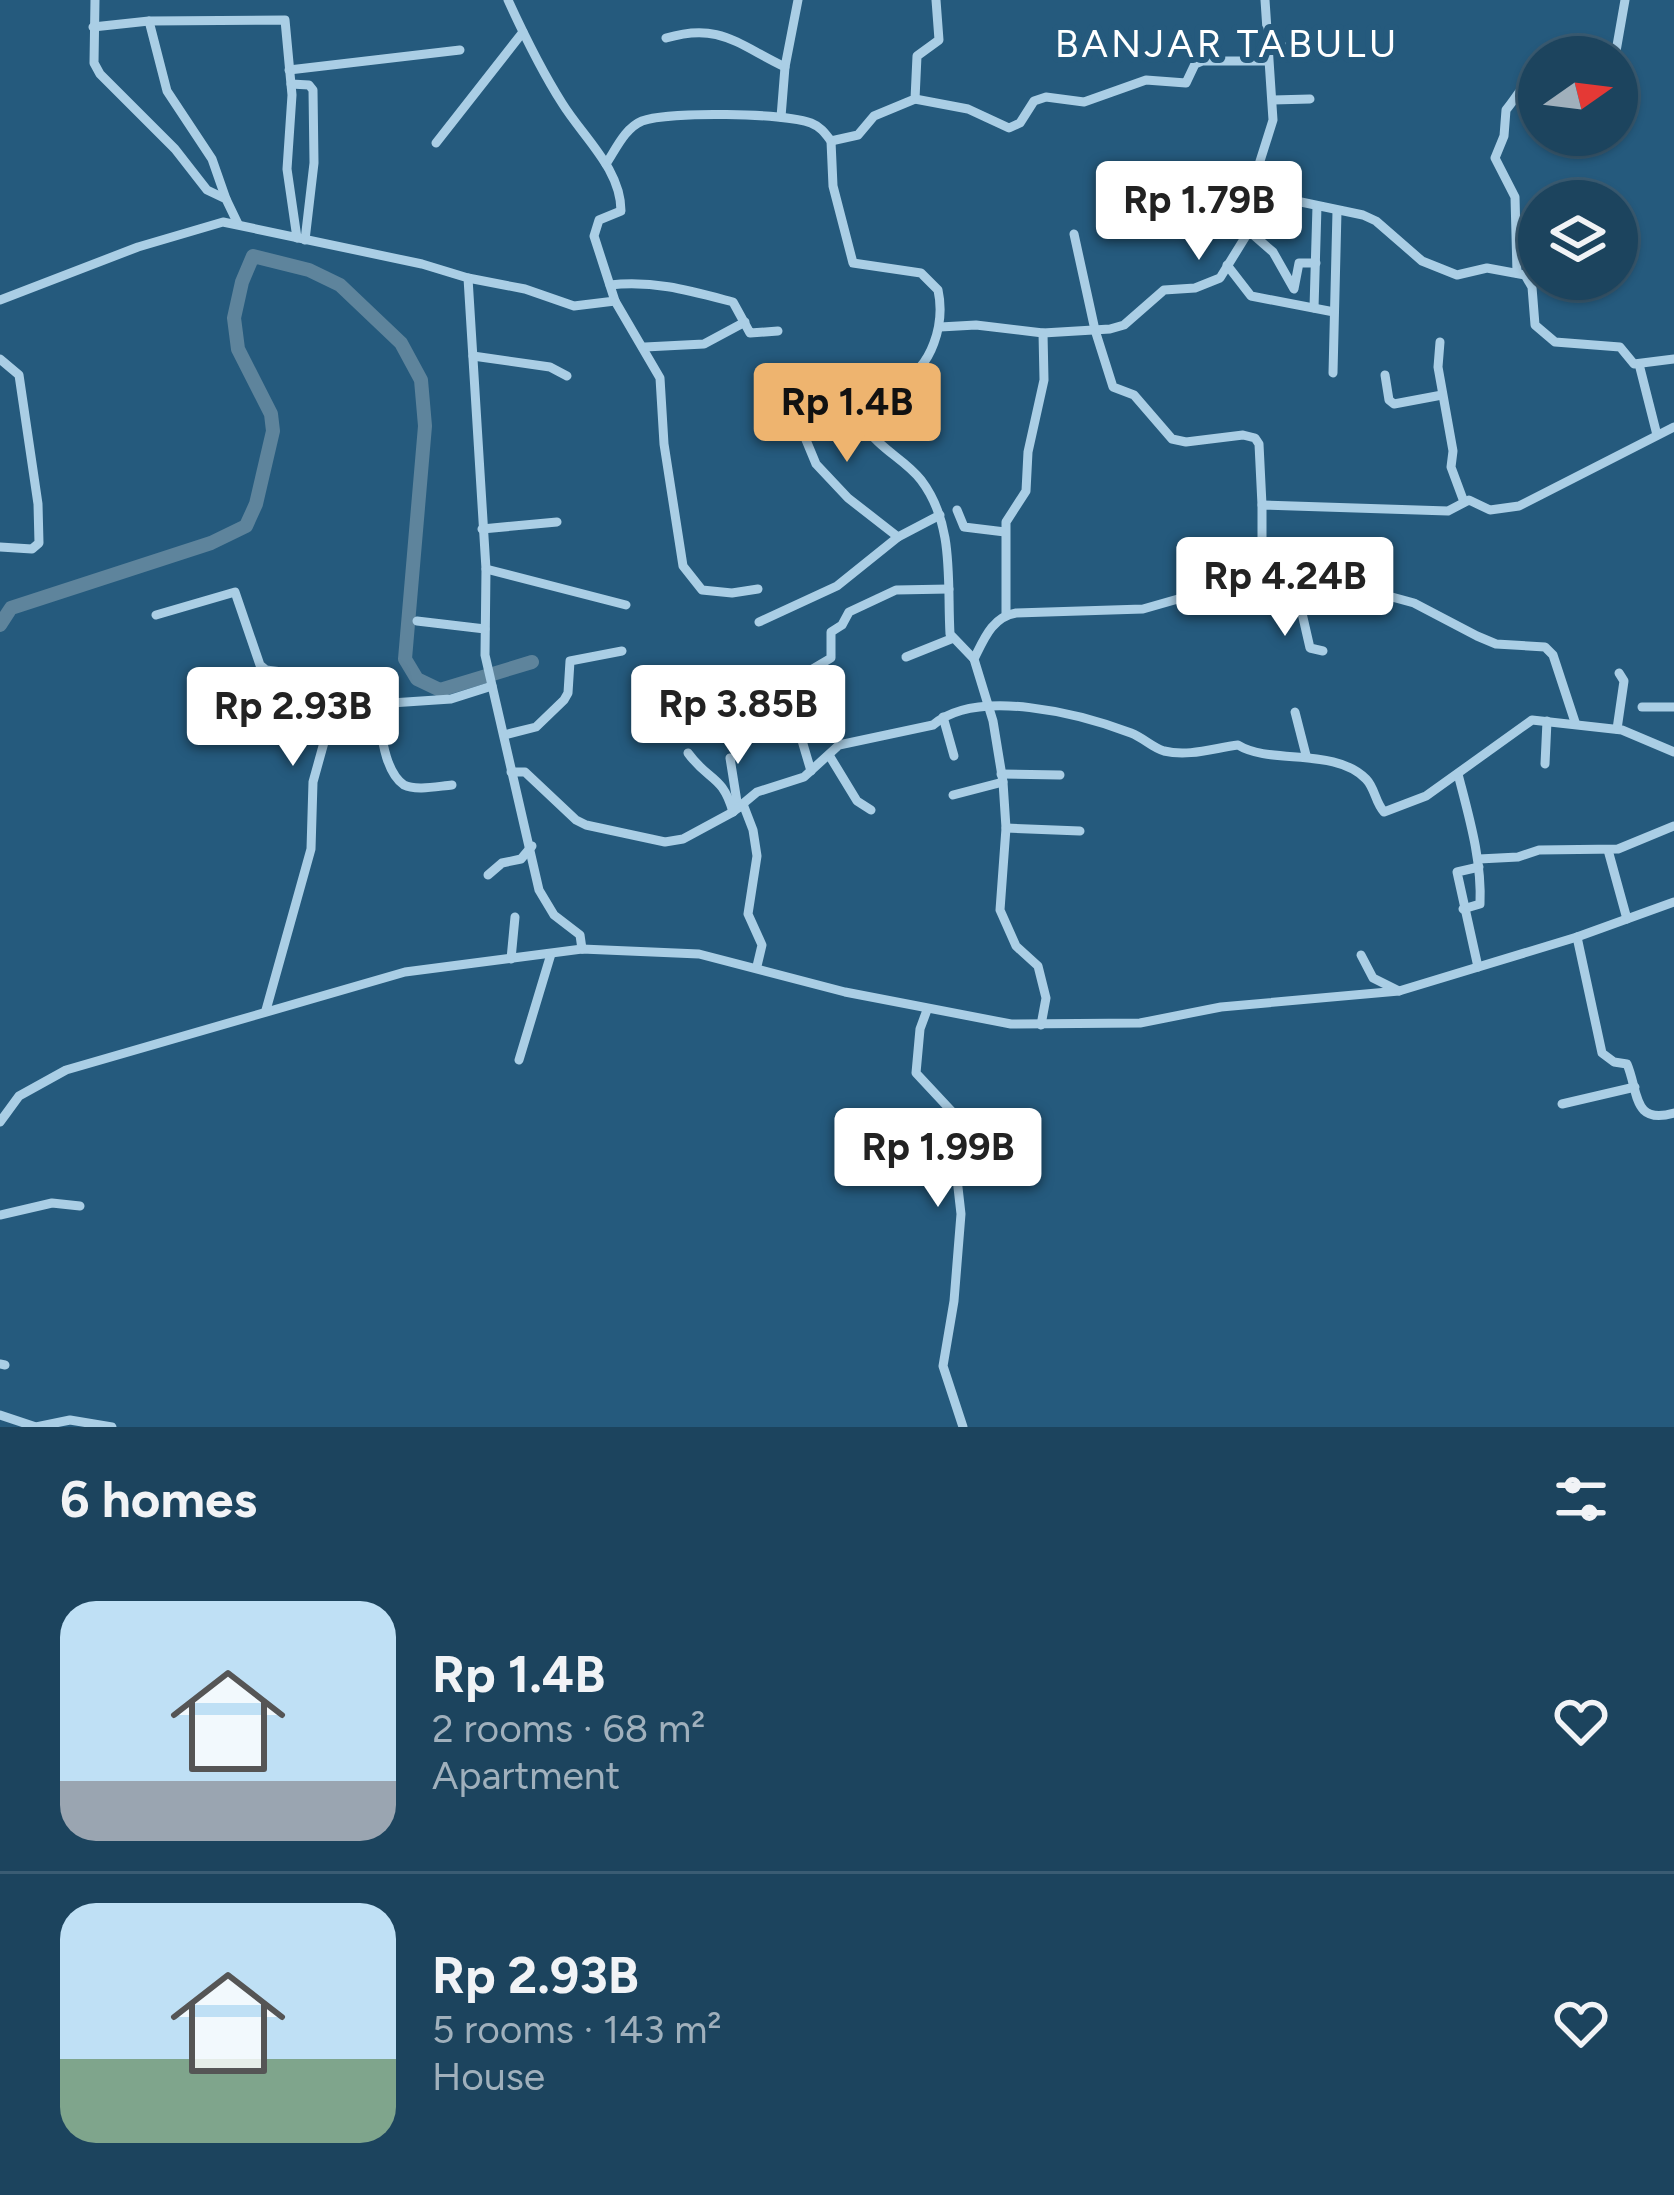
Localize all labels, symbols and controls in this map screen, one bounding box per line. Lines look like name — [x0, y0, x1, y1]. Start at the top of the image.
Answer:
district label: BANJAR TABULU — [1055, 20, 1399, 67]
north arrow — [1518, 36, 1638, 156]
map controls — [1518, 36, 1638, 300]
pin: Rp 1.79B — [1075, 161, 1323, 263]
text: Rp 1.79B — [1123, 176, 1275, 223]
button: layers — [1518, 180, 1638, 300]
pin: Rp 1.4B — [736, 363, 958, 465]
text: Rp 1.4B — [781, 378, 913, 425]
pin: Rp 4.24B — [1161, 537, 1409, 639]
text: Rp 4.24B — [1203, 552, 1367, 599]
pin: Rp 3.85B — [614, 665, 862, 767]
pin: Rp 2.93B — [169, 667, 417, 769]
text: Rp 3.85B — [658, 680, 818, 727]
text: Rp 2.93B — [214, 682, 372, 729]
pin: Rp 1.99B — [814, 1108, 1062, 1210]
text: Rp 1.99B — [861, 1123, 1015, 1170]
icon: filters — [1548, 1466, 1614, 1532]
text: 6 homes — [60, 1469, 257, 1530]
text: Rp 1.4B — [432, 1644, 605, 1705]
icon: home — [156, 1649, 300, 1793]
icon: heart — [1548, 1688, 1614, 1754]
text: 2 rooms · 68 m² — [432, 1705, 705, 1752]
text: Apartment — [432, 1752, 620, 1799]
text: Rp 2.93B — [432, 1945, 639, 2006]
icon: home — [156, 1951, 300, 2095]
icon: heart — [1548, 1990, 1614, 2056]
text: 5 rooms · 143 m² — [432, 2006, 721, 2053]
text: House — [432, 2053, 545, 2100]

